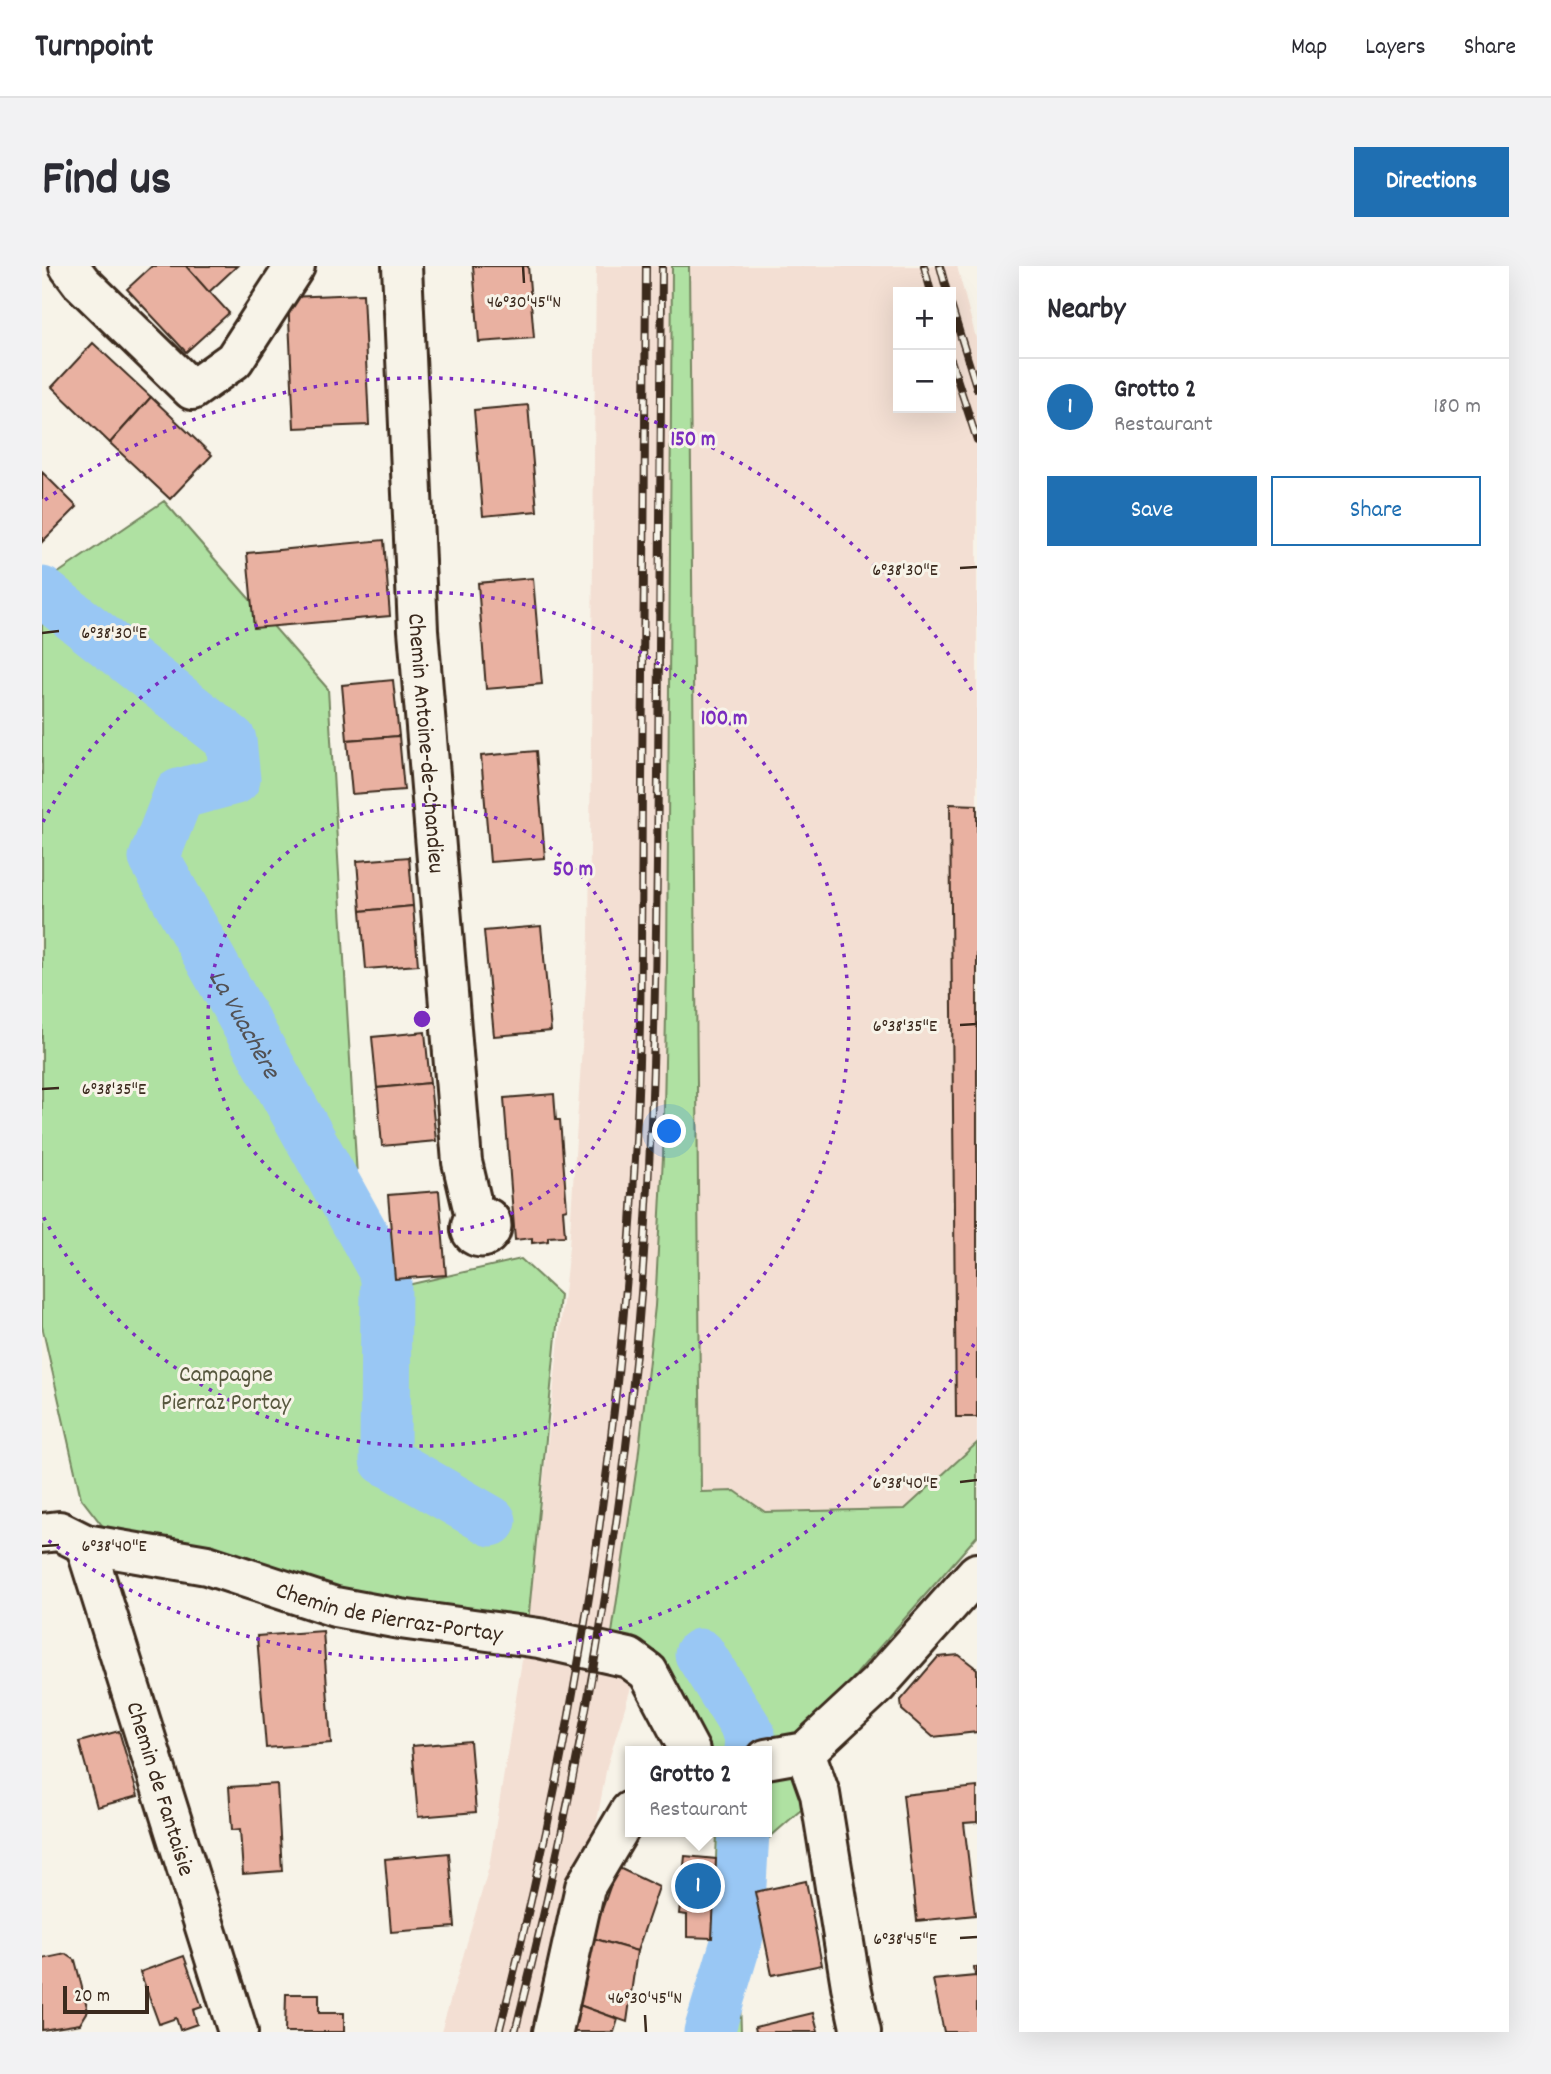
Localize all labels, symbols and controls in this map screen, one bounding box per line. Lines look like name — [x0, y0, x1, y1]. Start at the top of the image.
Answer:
text: Turnpoint — [35, 25, 153, 72]
text: Map — [1291, 31, 1327, 65]
text: Layers — [1365, 31, 1426, 65]
text: Share — [1464, 31, 1516, 65]
text: Find us — [42, 147, 171, 217]
button: Directions — [1354, 147, 1509, 217]
map controls — [893, 287, 956, 413]
button: + — [893, 287, 956, 350]
text: Nearby — [1047, 290, 1125, 333]
text: 46°30'45"N — [487, 291, 561, 316]
button: − — [893, 350, 956, 413]
text: Grotto 2 — [1114, 372, 1196, 409]
text: 1 — [1067, 391, 1073, 424]
text: 180 m — [1433, 391, 1481, 424]
text: Restaurant — [1114, 409, 1213, 442]
text: 150 m — [670, 426, 716, 456]
button: Save — [1047, 476, 1257, 546]
button: Share — [1271, 476, 1481, 546]
text: 6°38'30"E — [872, 559, 938, 584]
street label: Chemin Antoine-de-Chandieu — [397, 613, 452, 875]
text: 6°38'30"E — [81, 622, 147, 647]
text: 100 m — [701, 705, 747, 735]
text: 50 m — [553, 856, 593, 886]
water label: La Vuachère — [198, 964, 289, 1087]
centre of rings — [410, 1007, 434, 1031]
text: 6°38'35"E — [873, 1015, 937, 1040]
text: 6°38'35"E — [82, 1078, 146, 1103]
your location — [652, 1114, 686, 1148]
park label: Campagne Pierraz Portay — [161, 1359, 292, 1421]
text: 6°38'40"E — [872, 1472, 938, 1497]
text: 6°38'40"E — [81, 1535, 147, 1560]
street label: Chemin de Pierraz-Portay — [271, 1575, 506, 1653]
street label: Chemin de Fantaisie — [115, 1698, 202, 1881]
popup — [625, 1746, 772, 1837]
text: Grotto 2 — [649, 1757, 732, 1794]
text: Restaurant — [649, 1794, 748, 1827]
pin: 1 — [675, 1860, 721, 1912]
text: 6°38'45"E — [873, 1928, 937, 1953]
scale bar — [63, 1983, 149, 2015]
text: 20 m — [74, 1984, 110, 2011]
text: 46°30'45"N — [608, 1987, 682, 2012]

